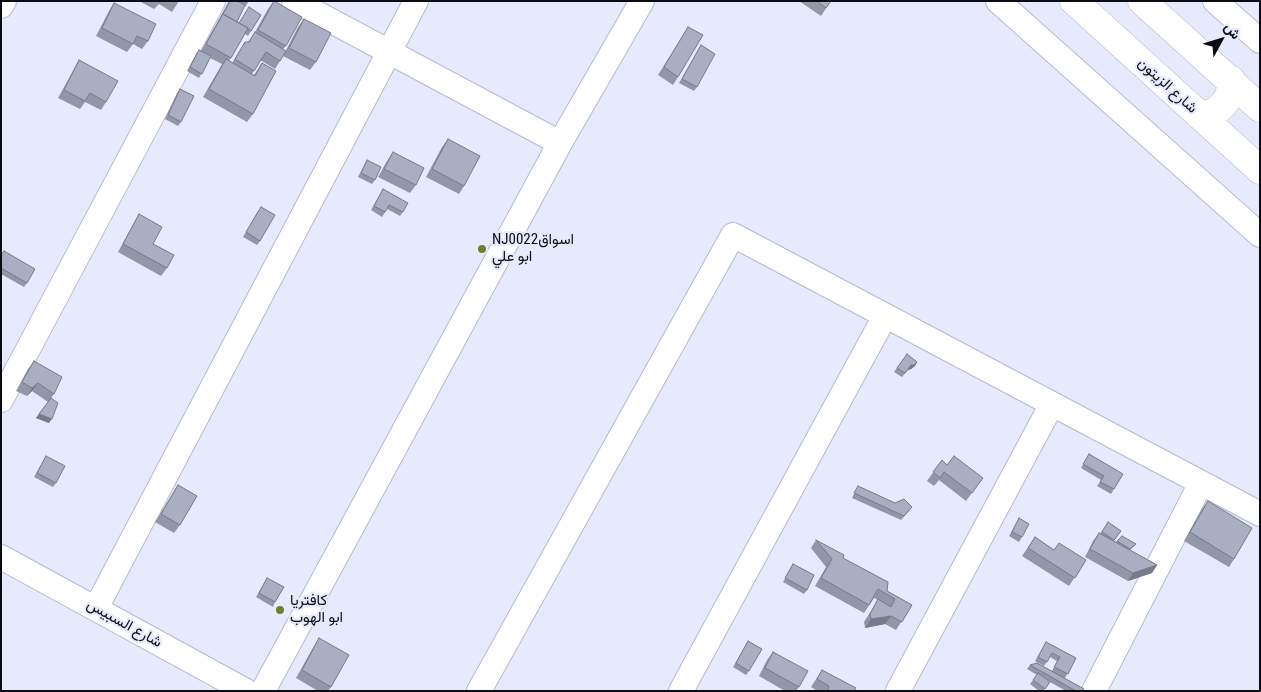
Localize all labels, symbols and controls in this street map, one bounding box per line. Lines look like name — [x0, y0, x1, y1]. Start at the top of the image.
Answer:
north arrow — [1196, 15, 1246, 65]
text: ش — [1221, 19, 1244, 42]
street label: شارع الزيتون — [1133, 55, 1201, 117]
place label: NJ0022اسواق ابو علي — [492, 231, 574, 266]
marker: NJ0022اسواق ابو علي — [476, 243, 488, 255]
place label: كافتريا ابو الهوب — [290, 592, 343, 627]
street label: شارع السبيس — [83, 596, 165, 652]
marker: كافتريا ابو الهوب — [274, 604, 286, 616]

